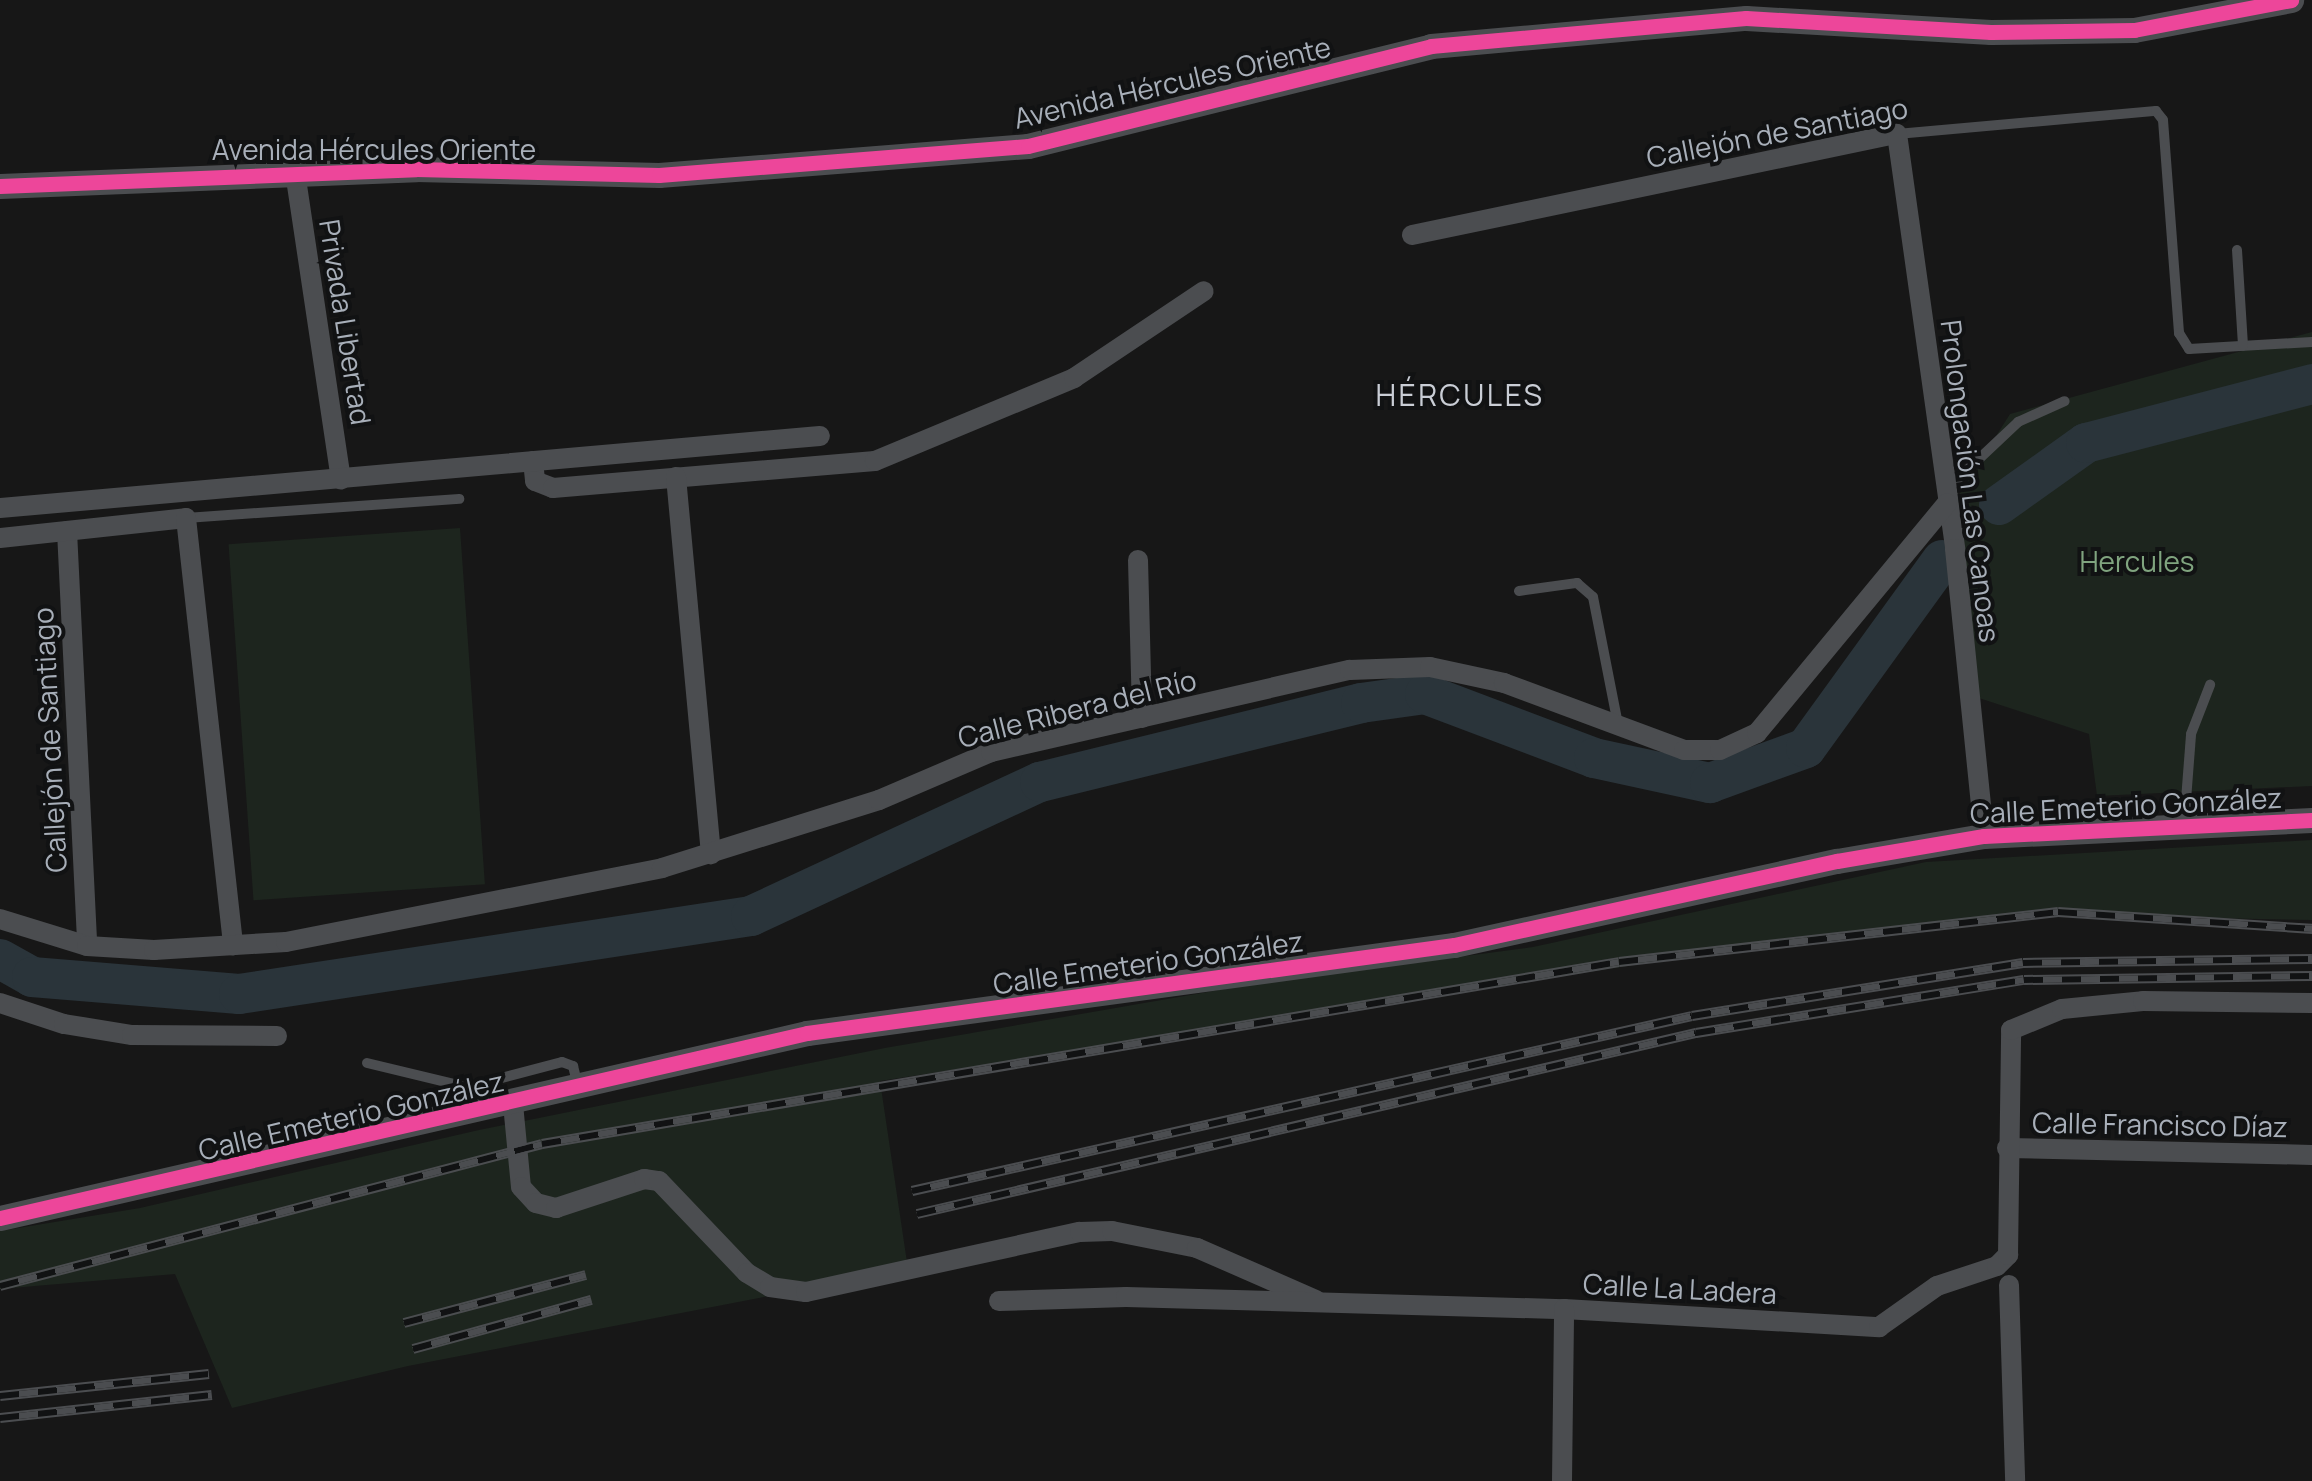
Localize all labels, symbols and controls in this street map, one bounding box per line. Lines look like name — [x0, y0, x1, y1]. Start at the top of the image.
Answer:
street label: Avenida Hércules Oriente — [1010, 29, 1334, 135]
street label: Callejón de Santiago — [1644, 90, 1910, 174]
street label: Avenida Hércules Oriente — [212, 132, 536, 166]
street label: Privada Libertad — [313, 217, 379, 427]
street label: Prolongación Las Canoas — [1935, 318, 2007, 644]
district label: HÉRCULES — [1376, 377, 1544, 413]
park label: Hercules — [2079, 544, 2195, 578]
street label: Callejón de Santiago — [25, 607, 73, 873]
street label: Calle Ribera del Río — [954, 662, 1200, 754]
street label: Calle Emeterio González — [1969, 780, 2283, 830]
street label: Calle Emeterio González — [991, 924, 1305, 1000]
street label: Calle Emeterio González — [195, 1063, 507, 1167]
street label: Calle Francisco Díaz — [2032, 1105, 2288, 1143]
street label: Calle La Ladera — [1582, 1266, 1778, 1310]

